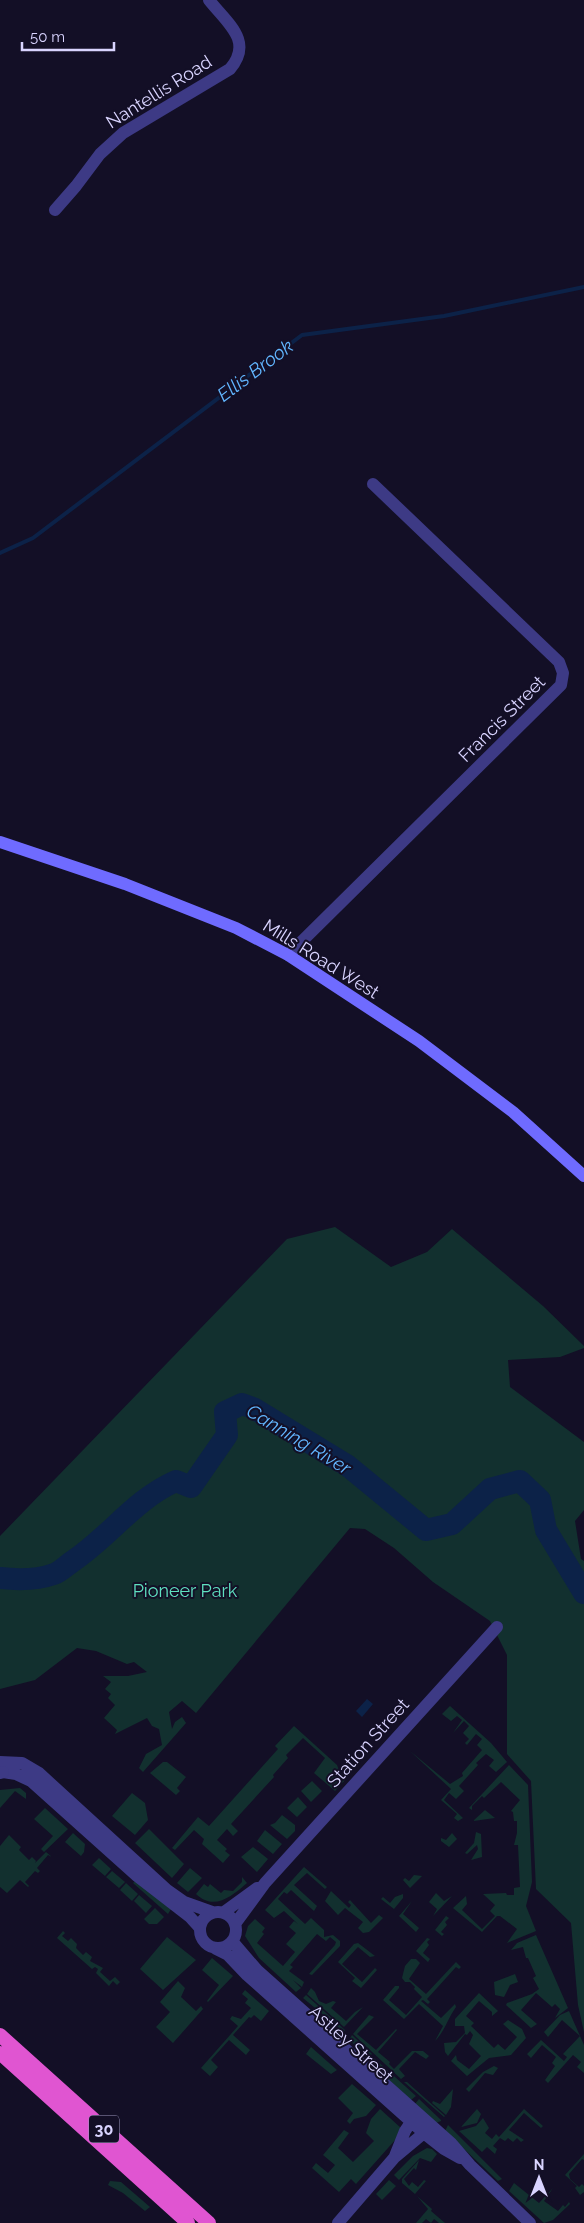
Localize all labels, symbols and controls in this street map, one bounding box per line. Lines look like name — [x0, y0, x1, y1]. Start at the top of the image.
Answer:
scale bar — [22, 20, 115, 52]
text: 50 m — [30, 28, 65, 46]
street label: Nantellis Road — [102, 51, 215, 132]
water label: Ellis Brook — [213, 334, 297, 406]
street label: Francis Street — [454, 671, 549, 766]
street label: Mills Road West — [259, 914, 383, 1003]
water label: Canning River — [243, 1399, 356, 1479]
park label: Pioneer Park — [133, 1580, 238, 1601]
street label: Station Street — [322, 1694, 413, 1791]
street label: Astley Street — [305, 2000, 398, 2087]
road number: 30 — [89, 2116, 119, 2142]
north arrow — [514, 2153, 564, 2203]
text: N — [534, 2157, 544, 2173]

